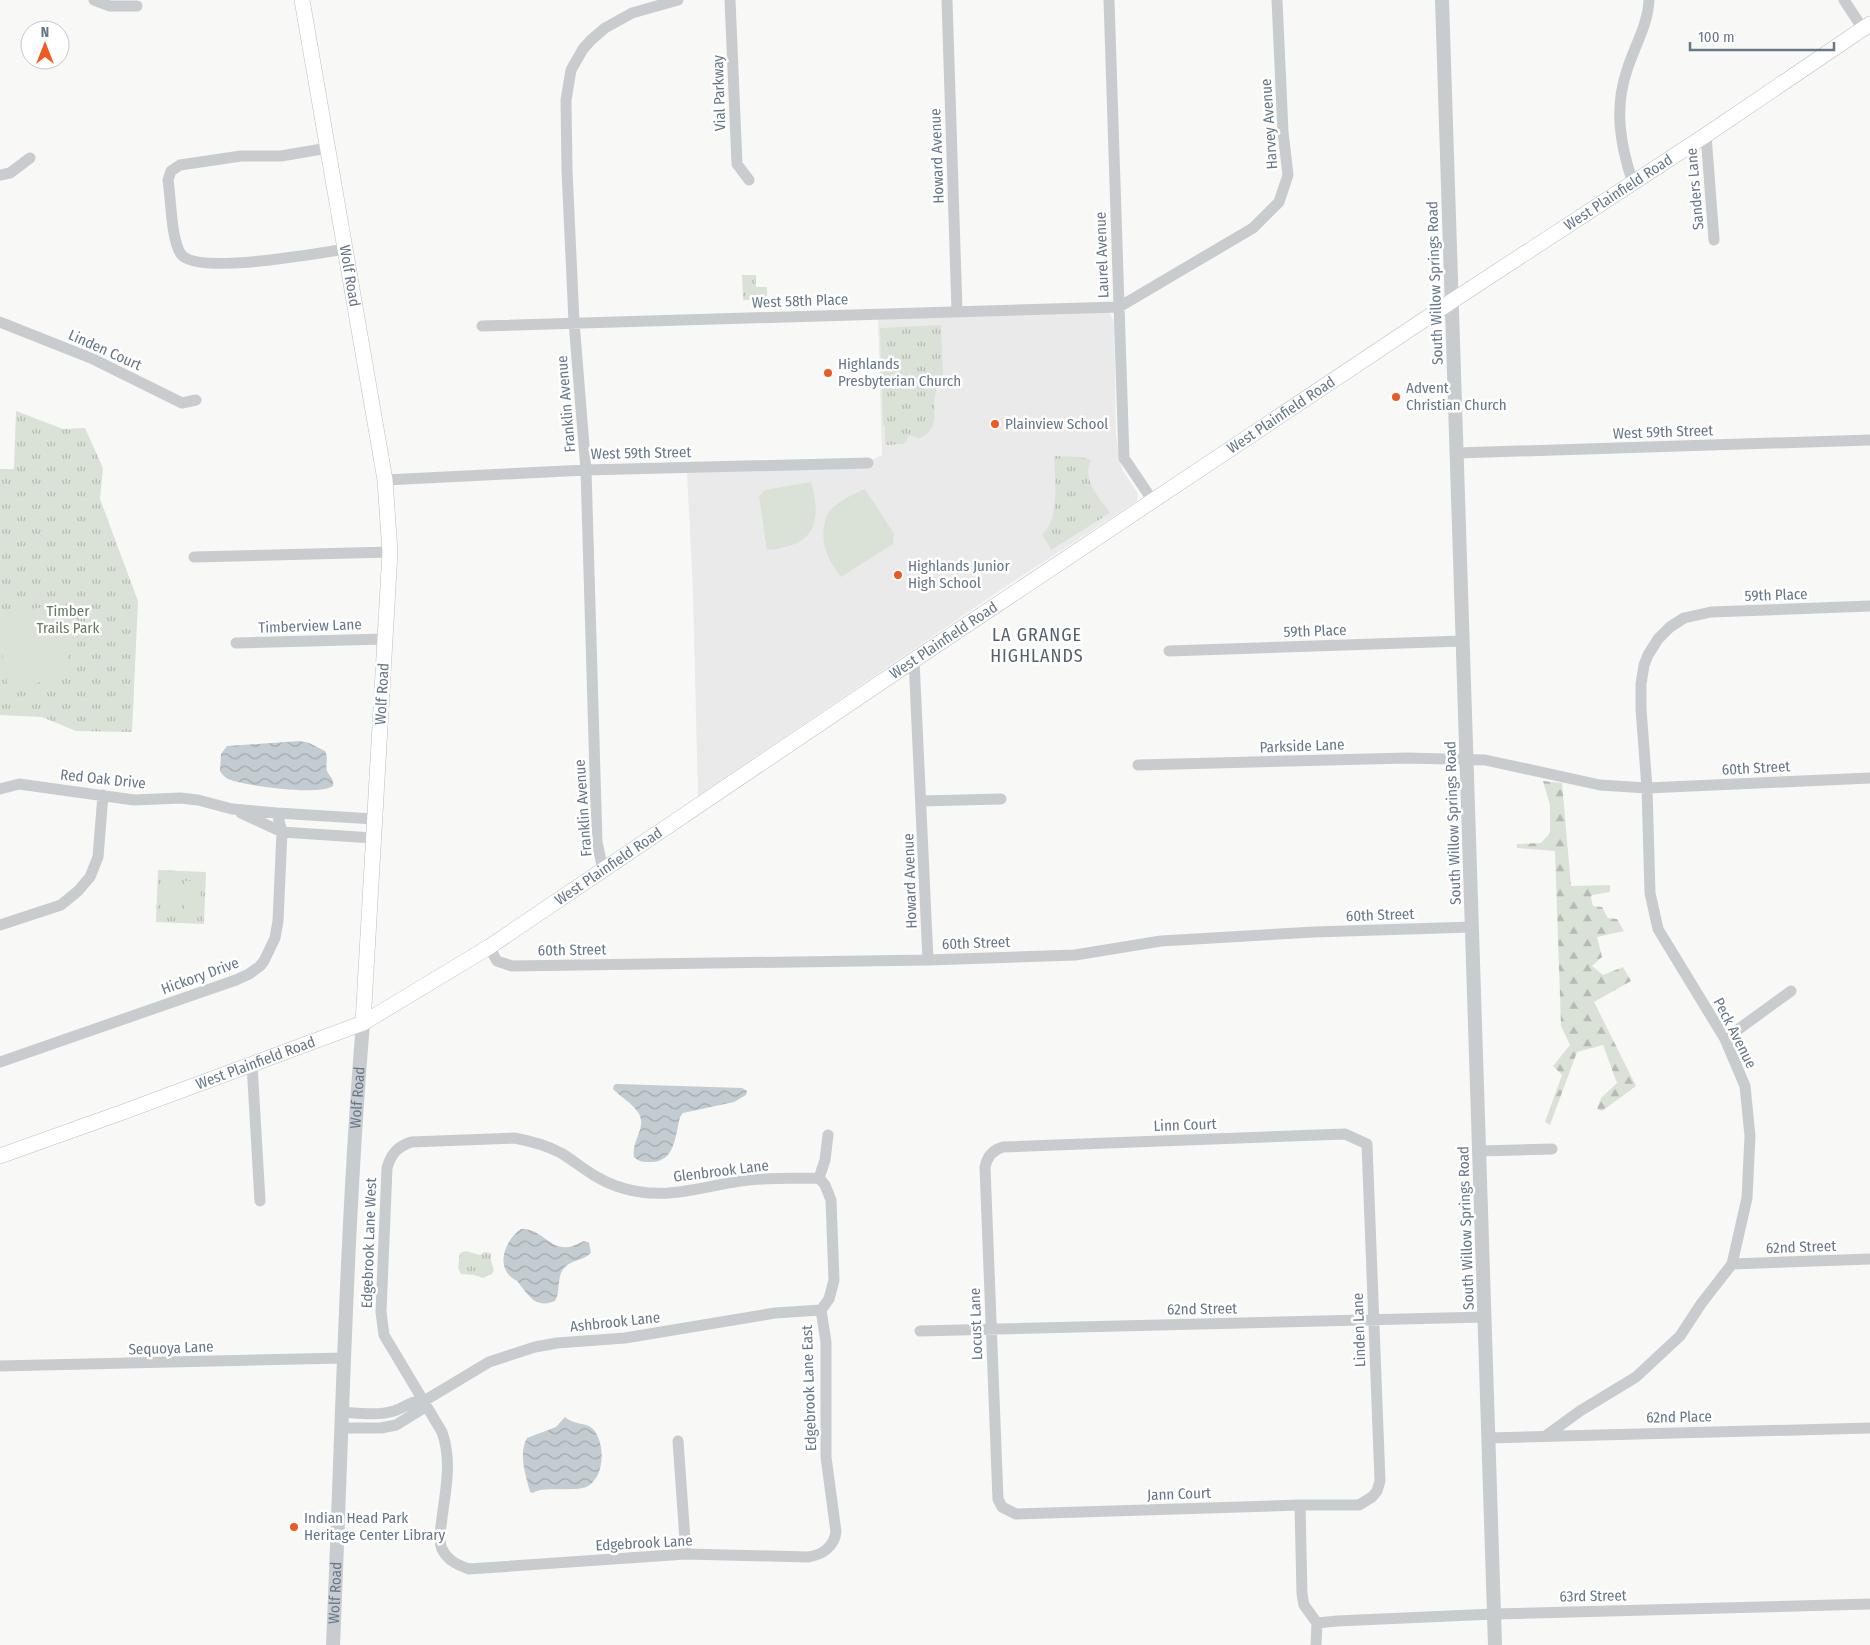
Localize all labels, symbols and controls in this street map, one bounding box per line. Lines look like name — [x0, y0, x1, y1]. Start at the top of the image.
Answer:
north arrow — [20, 20, 70, 70]
scale bar — [1690, 20, 1834, 52]
text: N — [41, 24, 49, 41]
text: 100 m — [1698, 28, 1735, 46]
street label: Vial Parkway — [709, 54, 729, 131]
street label: Harvey Avenue — [1257, 78, 1281, 170]
street label: Howard Avenue — [926, 108, 948, 204]
street label: Sanders Lane — [1682, 147, 1708, 231]
street label: West Plainfield Road — [1561, 150, 1676, 234]
street label: South Willow Springs Road — [1423, 201, 1447, 365]
street label: Laurel Avenue — [1091, 211, 1113, 299]
street label: Wolf Road — [336, 244, 364, 308]
street label: West 58th Place — [751, 290, 849, 312]
street label: Linden Court — [66, 326, 145, 374]
street label: Franklin Avenue — [553, 355, 579, 453]
place label: Highlands Presbyterian Church — [838, 355, 961, 390]
marker: Highlands Presbyterian Church — [822, 367, 834, 379]
street label: West Plainfield Road — [1224, 373, 1339, 457]
place label: Advent Christian Church — [1406, 379, 1507, 414]
marker: Advent Christian Church — [1390, 391, 1402, 403]
place label: Plainview School — [1005, 415, 1108, 433]
marker: Plainview School — [989, 418, 1001, 430]
street label: West 59th Street — [1612, 421, 1714, 443]
street label: West 59th Street — [591, 443, 691, 463]
place label: Highlands Junior High School — [908, 557, 1010, 592]
marker: Highlands Junior High School — [892, 569, 904, 581]
street label: 59th Place — [1744, 585, 1808, 605]
street label: West Plainfield Road — [886, 598, 1001, 683]
park label: Timber Trails Park — [37, 602, 99, 637]
street label: Timberview Lane — [258, 615, 362, 637]
street label: 59th Place — [1283, 621, 1347, 641]
district label: LA GRANGE HIGHLANDS — [990, 624, 1084, 667]
street label: Wolf Road — [371, 662, 393, 726]
street label: Parkside Lane — [1259, 736, 1345, 756]
street label: South Willow Springs Road — [1441, 741, 1465, 905]
street label: 60th Street — [1721, 757, 1791, 779]
street label: Franklin Avenue — [571, 759, 595, 857]
street label: Red Oak Drive — [59, 766, 147, 792]
street label: West Plainfield Road — [551, 824, 666, 909]
street label: Howard Avenue — [899, 833, 921, 929]
street label: 60th Street — [1345, 905, 1415, 925]
street label: 60th Street — [941, 933, 1011, 953]
street label: 60th Street — [538, 940, 606, 960]
street label: Hickory Drive — [159, 954, 241, 998]
street label: Peck Avenue — [1710, 995, 1760, 1071]
street label: West Plainfield Road — [193, 1033, 318, 1093]
street label: Wolf Road — [346, 1066, 369, 1129]
street label: Linn Court — [1153, 1115, 1217, 1135]
street label: South Willow Springs Road — [1454, 1146, 1478, 1310]
street label: Glenbrook Lane — [672, 1156, 770, 1186]
street label: Edgebrook Lane West — [358, 1177, 380, 1309]
street label: 62nd Street — [1766, 1237, 1837, 1257]
street label: Locust Lane — [966, 1288, 986, 1360]
street label: Linden Lane — [1349, 1292, 1369, 1368]
street label: 62nd Street — [1167, 1299, 1237, 1319]
street label: Ashbrook Lane — [569, 1308, 661, 1336]
street label: Edgebrook Lane East — [798, 1325, 820, 1451]
street label: Sequoya Lane — [128, 1338, 214, 1358]
street label: 62nd Place — [1646, 1407, 1712, 1427]
street label: Jann Court — [1147, 1484, 1211, 1504]
place label: Indian Head Park Heritage Center Library — [304, 1509, 446, 1544]
marker: Indian Head Park Heritage Center Library — [288, 1521, 300, 1533]
street label: Edgebrook Lane — [595, 1531, 693, 1555]
street label: Wolf Road — [325, 1562, 345, 1624]
street label: 63rd Street — [1559, 1586, 1627, 1606]

